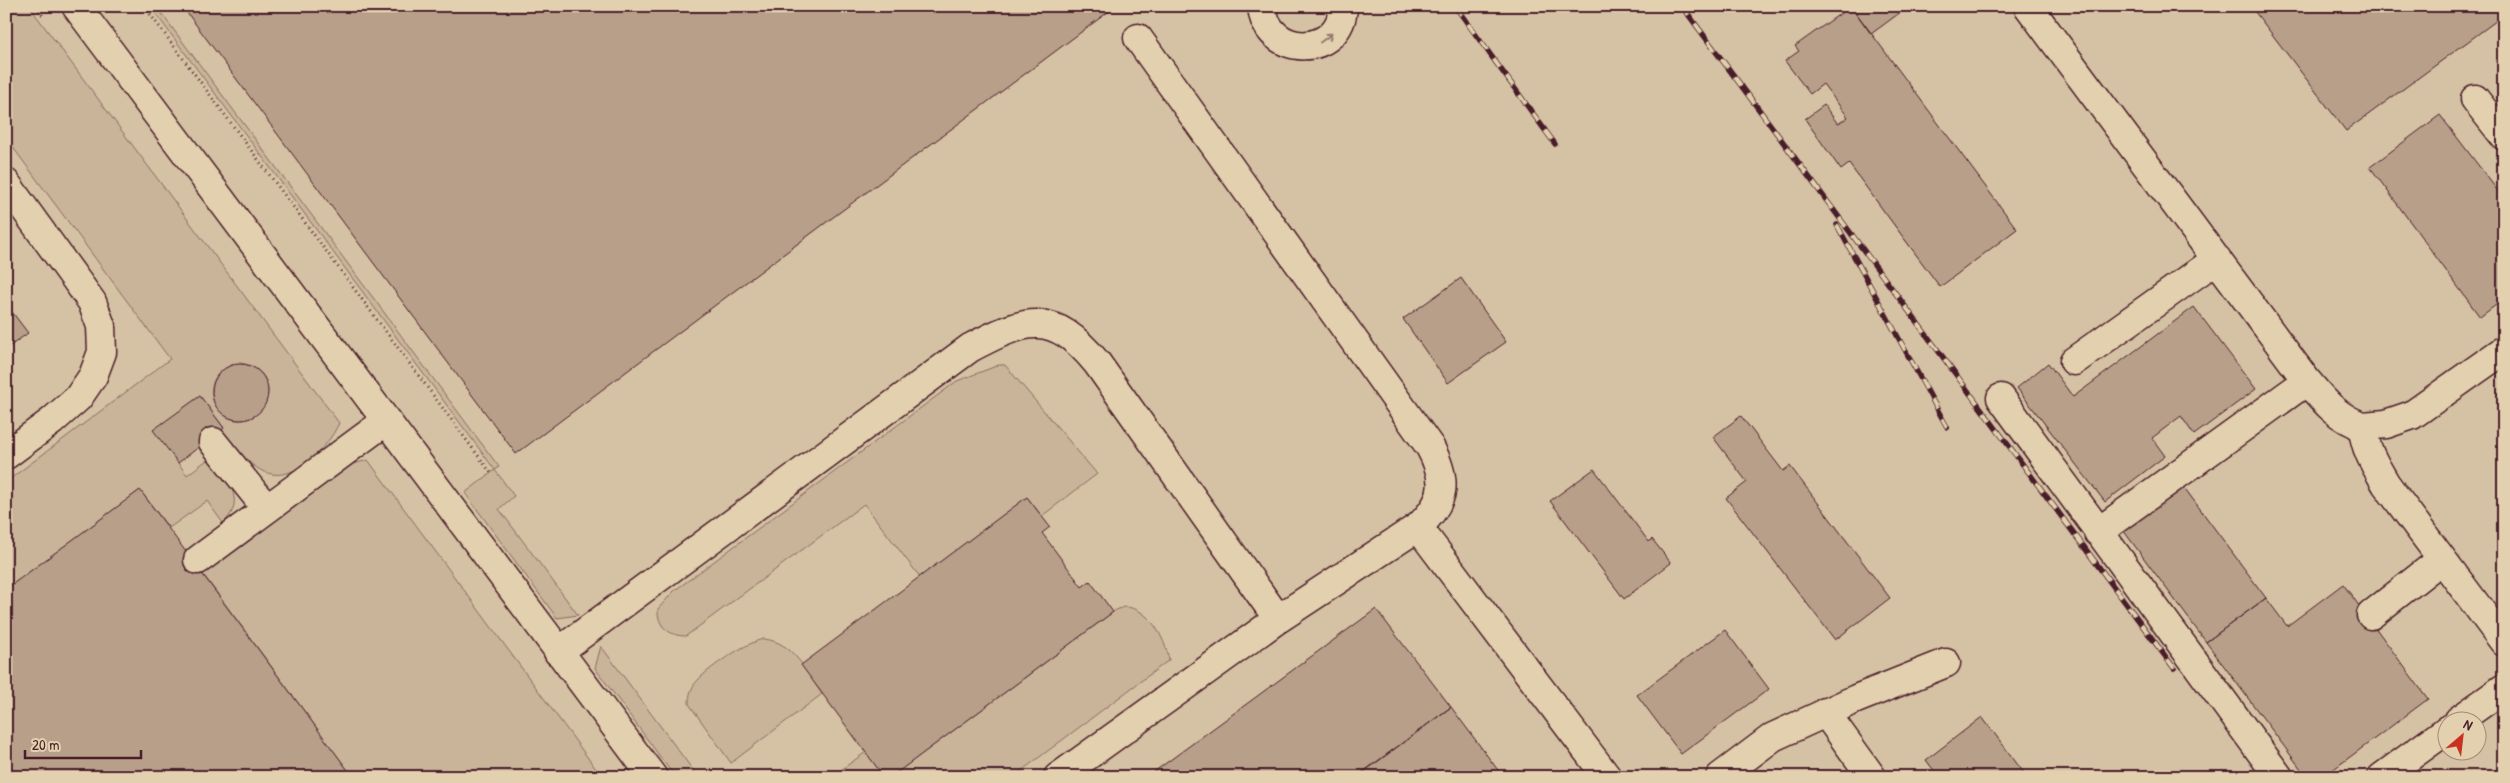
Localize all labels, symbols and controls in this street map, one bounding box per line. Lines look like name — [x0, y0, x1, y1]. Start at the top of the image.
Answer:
one-way arrow — [1319, 32, 1332, 43]
north arrow — [2438, 710, 2488, 760]
text: N — [2461, 714, 2477, 734]
scale bar — [25, 728, 141, 760]
text: 20 m — [32, 734, 59, 755]

